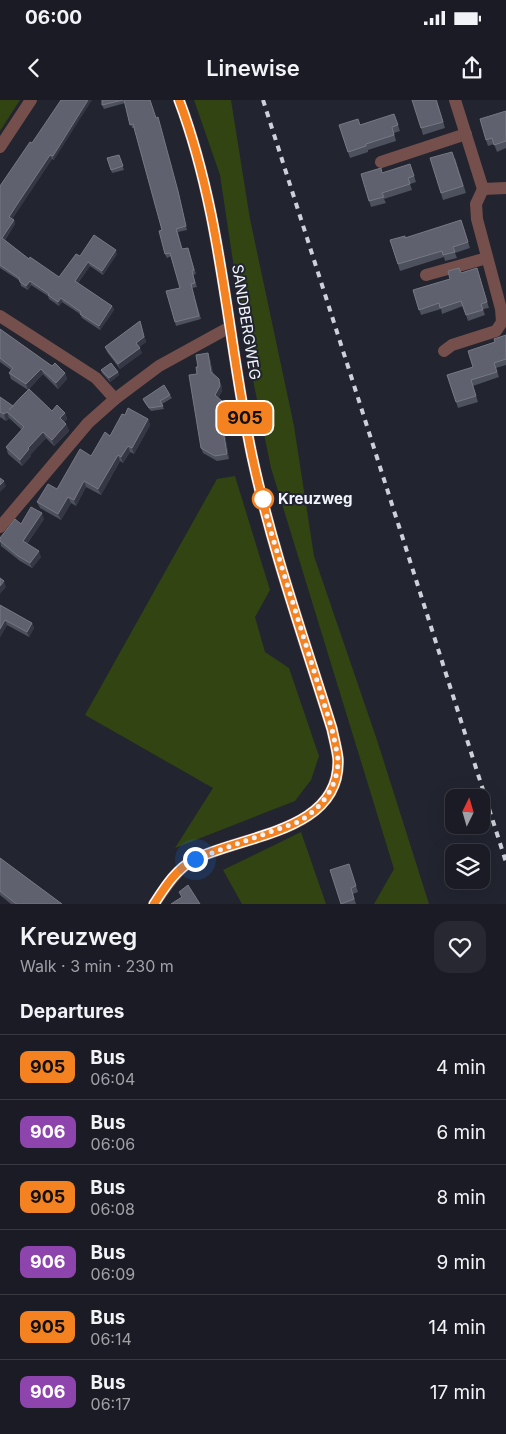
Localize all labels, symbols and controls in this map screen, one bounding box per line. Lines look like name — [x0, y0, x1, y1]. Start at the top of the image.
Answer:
text: 06:00 — [25, 6, 82, 29]
icon: back — [20, 54, 48, 82]
icon: share — [458, 54, 486, 82]
text: Linewise — [206, 55, 300, 81]
street label: SANDBERGWEG — [228, 263, 265, 381]
line badge: 905 — [216, 402, 274, 434]
text: 905 — [227, 407, 263, 428]
marker: Kreuzweg — [252, 488, 274, 510]
place label: Kreuzweg — [278, 489, 352, 508]
north arrow — [445, 789, 490, 834]
map controls — [445, 789, 490, 889]
button: layers — [445, 844, 490, 889]
your location — [183, 847, 208, 872]
button: heart — [434, 921, 486, 973]
text: Kreuzweg — [20, 922, 137, 951]
text: Walk · 3 min · 230 m — [20, 956, 174, 976]
text: Departures — [20, 1000, 124, 1023]
text: Bus — [90, 1046, 125, 1069]
text: 905 — [30, 1056, 65, 1077]
text: 4 min — [436, 1056, 486, 1079]
text: 06:04 — [90, 1069, 135, 1089]
text: Bus — [91, 1111, 126, 1134]
text: 906 — [30, 1121, 66, 1142]
text: 6 min — [436, 1121, 486, 1144]
text: 06:06 — [91, 1134, 135, 1154]
text: Bus — [90, 1176, 125, 1199]
text: 905 — [30, 1186, 65, 1207]
text: 8 min — [436, 1186, 486, 1209]
text: 06:08 — [90, 1199, 135, 1219]
text: Bus — [91, 1241, 126, 1264]
text: 906 — [30, 1251, 66, 1272]
text: 9 min — [436, 1251, 486, 1274]
text: 06:09 — [91, 1264, 135, 1284]
text: Bus — [90, 1306, 125, 1329]
text: 905 — [30, 1316, 65, 1337]
text: 14 min — [428, 1316, 486, 1339]
text: 06:14 — [90, 1329, 132, 1349]
text: Bus — [91, 1371, 126, 1394]
text: 906 — [30, 1381, 66, 1402]
text: 17 min — [430, 1381, 486, 1404]
text: 06:17 — [91, 1394, 131, 1414]

